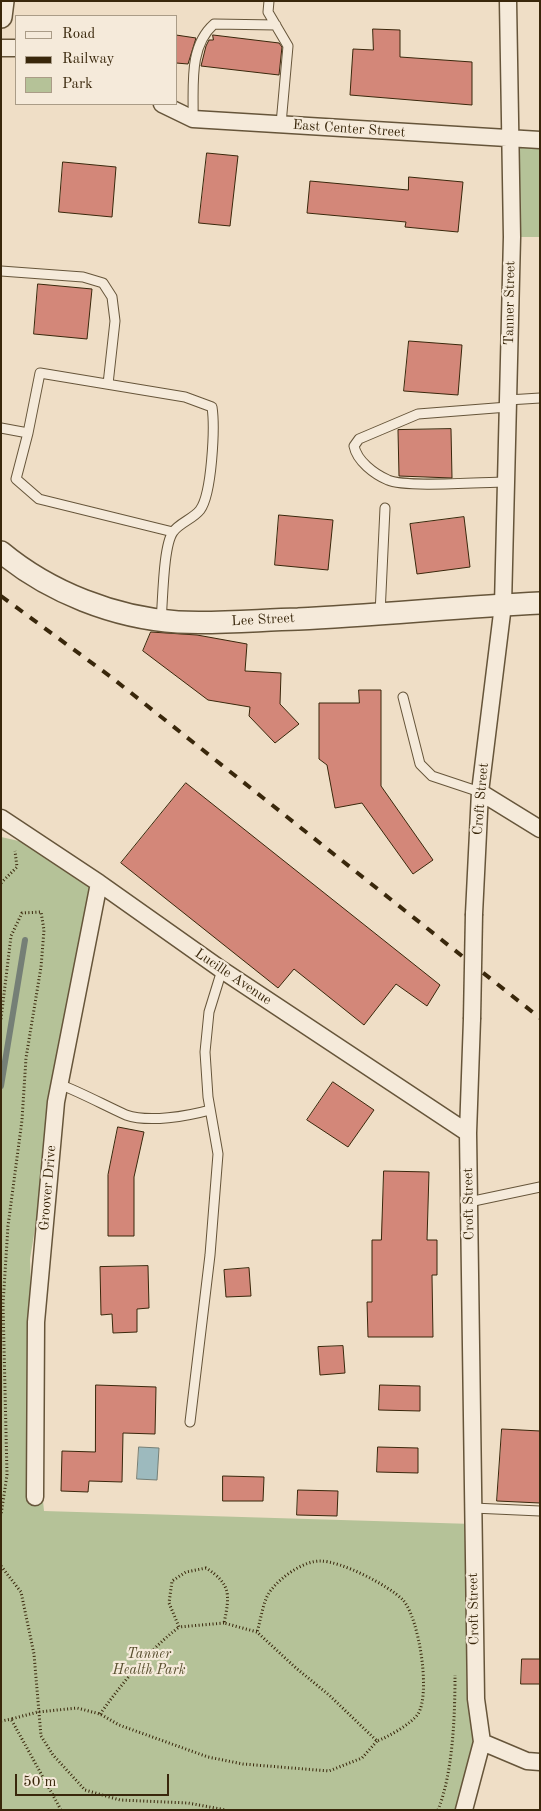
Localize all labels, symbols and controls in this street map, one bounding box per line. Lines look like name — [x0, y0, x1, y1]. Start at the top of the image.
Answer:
legend — [15, 15, 178, 105]
text: Road — [62, 27, 95, 42]
text: Railway — [62, 52, 115, 67]
text: Park — [62, 77, 93, 92]
street label: East Center Street — [292, 117, 406, 141]
street label: Tanner Street — [501, 261, 519, 345]
street label: Lee Street — [231, 610, 295, 630]
street label: Croft Street — [469, 762, 493, 836]
street label: Lucille Avenue — [191, 945, 275, 1009]
street label: Groover Drive — [36, 1145, 60, 1231]
street label: Croft Street — [460, 1168, 478, 1240]
street label: Croft Street — [465, 1573, 483, 1645]
park label: Tanner Health Park — [113, 1646, 185, 1678]
scale bar — [18, 1764, 171, 1796]
text: 50 m — [23, 1775, 57, 1790]

